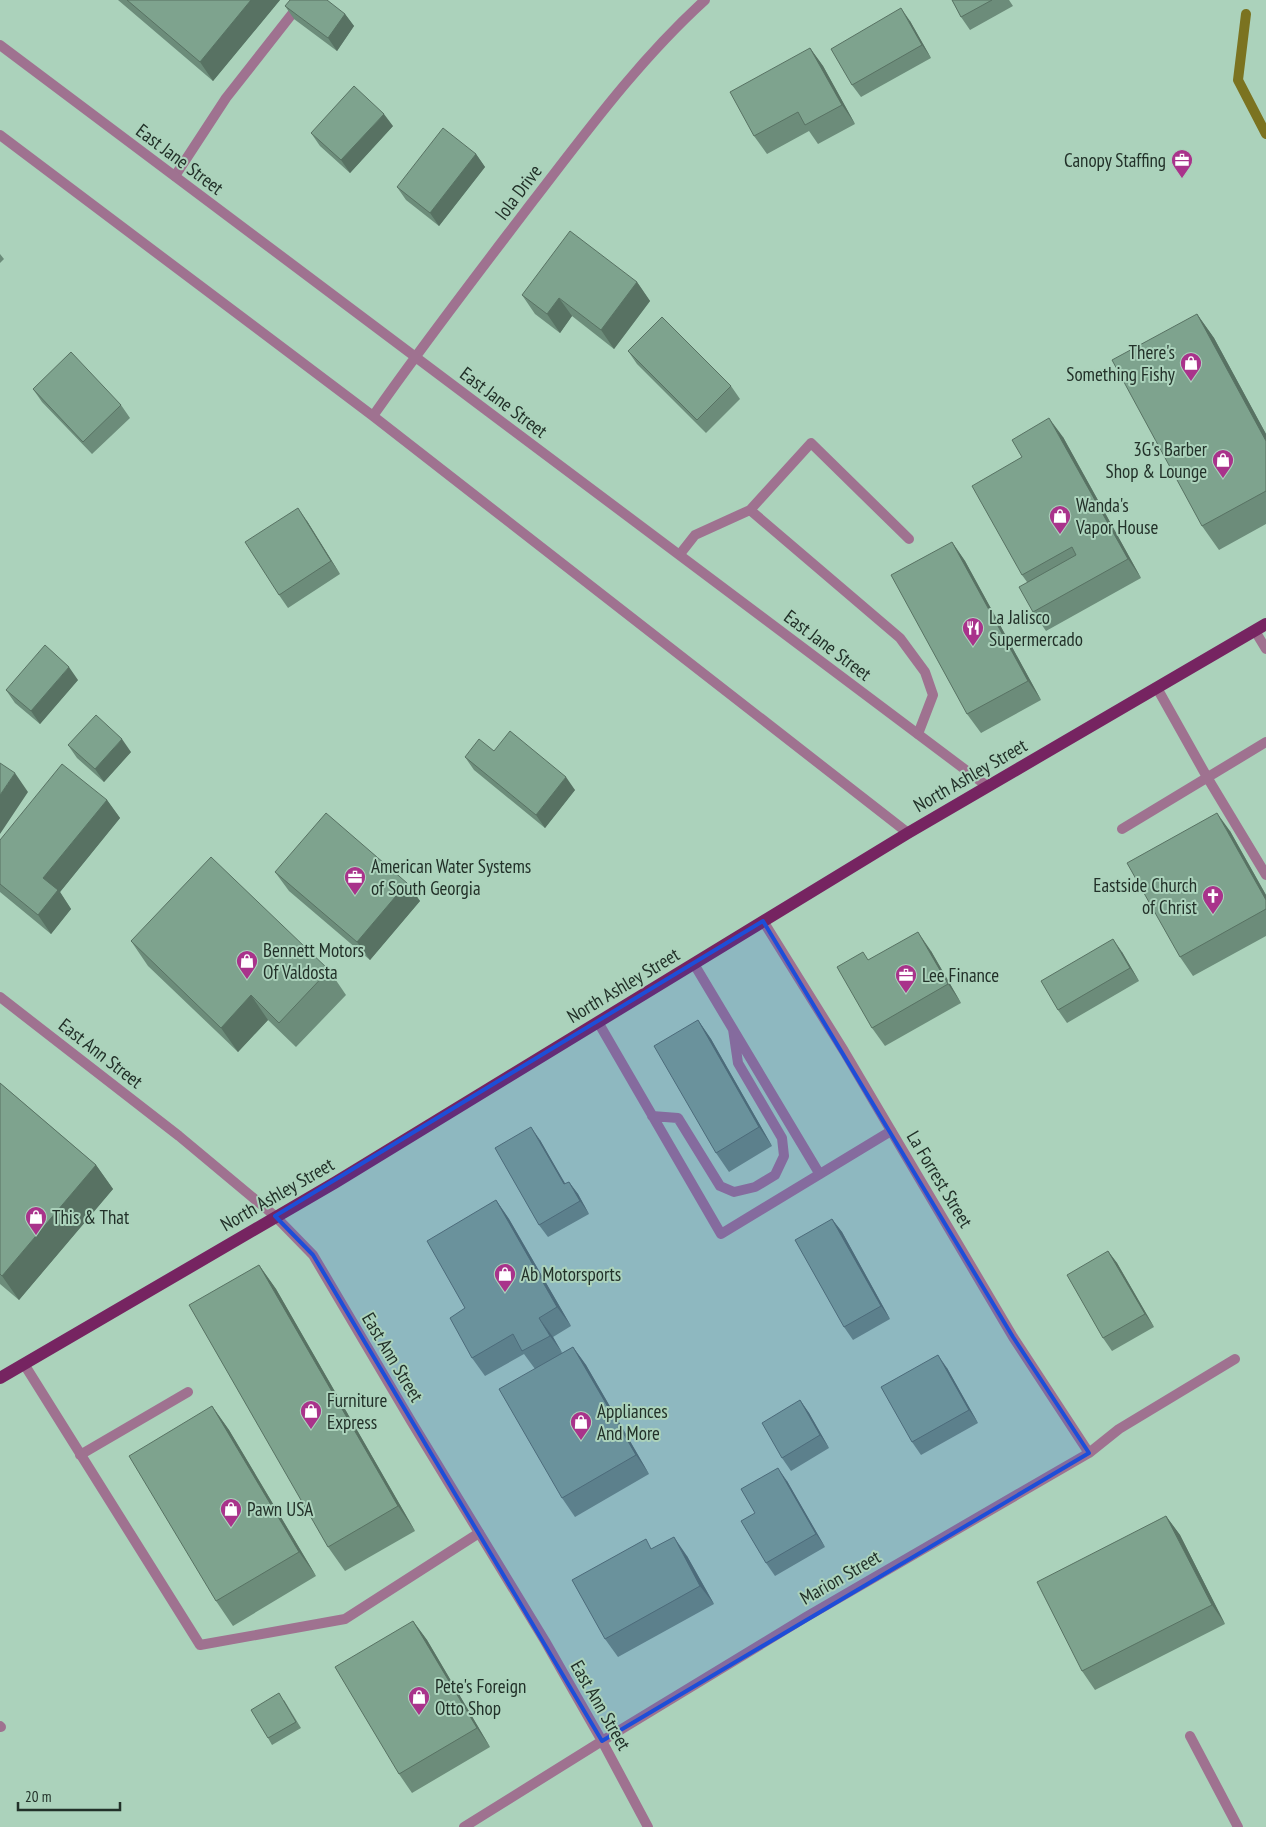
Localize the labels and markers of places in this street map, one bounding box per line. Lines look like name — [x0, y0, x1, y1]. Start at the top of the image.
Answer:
place label: Canopy Staffing — [1064, 148, 1166, 172]
office icon: Canopy Staffing — [1170, 148, 1194, 179]
place label: There's Something Fishy — [1066, 340, 1176, 386]
shop icon: There's Something Fishy — [1179, 351, 1203, 382]
place label: 3G's Barber Shop & Lounge — [1106, 437, 1208, 483]
shop icon: 3G's Barber Shop & Lounge — [1211, 448, 1235, 479]
place label: Wanda's Vapor House — [1075, 493, 1158, 539]
shop icon: Wanda's Vapor House — [1048, 504, 1072, 535]
place label: La Jalisco Supermercado — [989, 605, 1083, 651]
restaurant icon: La Jalisco Supermercado — [961, 616, 985, 647]
place label: American Water Systems of South Georgia — [371, 854, 531, 900]
office icon: American Water Systems of South Georgia — [343, 865, 367, 896]
place label: Eastside Church of Christ — [1093, 873, 1198, 919]
church icon: Eastside Church of Christ — [1201, 884, 1225, 915]
place label: Bennett Motors Of Valdosta — [263, 938, 364, 984]
shop icon: Bennett Motors Of Valdosta — [235, 949, 259, 980]
office icon: Lee Finance — [894, 963, 918, 994]
place label: Lee Finance — [922, 963, 999, 987]
shop icon: This & That — [24, 1205, 48, 1236]
place label: This & That — [52, 1205, 130, 1229]
shop icon: Ab Motorsports — [493, 1262, 517, 1293]
place label: Ab Motorsports — [521, 1262, 621, 1286]
place label: Furniture Express — [327, 1388, 387, 1434]
shop icon: Furniture Express — [299, 1399, 323, 1430]
place label: Appliances And More — [597, 1399, 668, 1445]
shop icon: Appliances And More — [569, 1410, 593, 1441]
shop icon: Pawn USA — [219, 1497, 243, 1528]
place label: Pawn USA — [247, 1497, 313, 1521]
place label: Pete's Foreign Otto Shop — [435, 1674, 526, 1720]
shop icon: Pete's Foreign Otto Shop — [407, 1685, 431, 1716]

